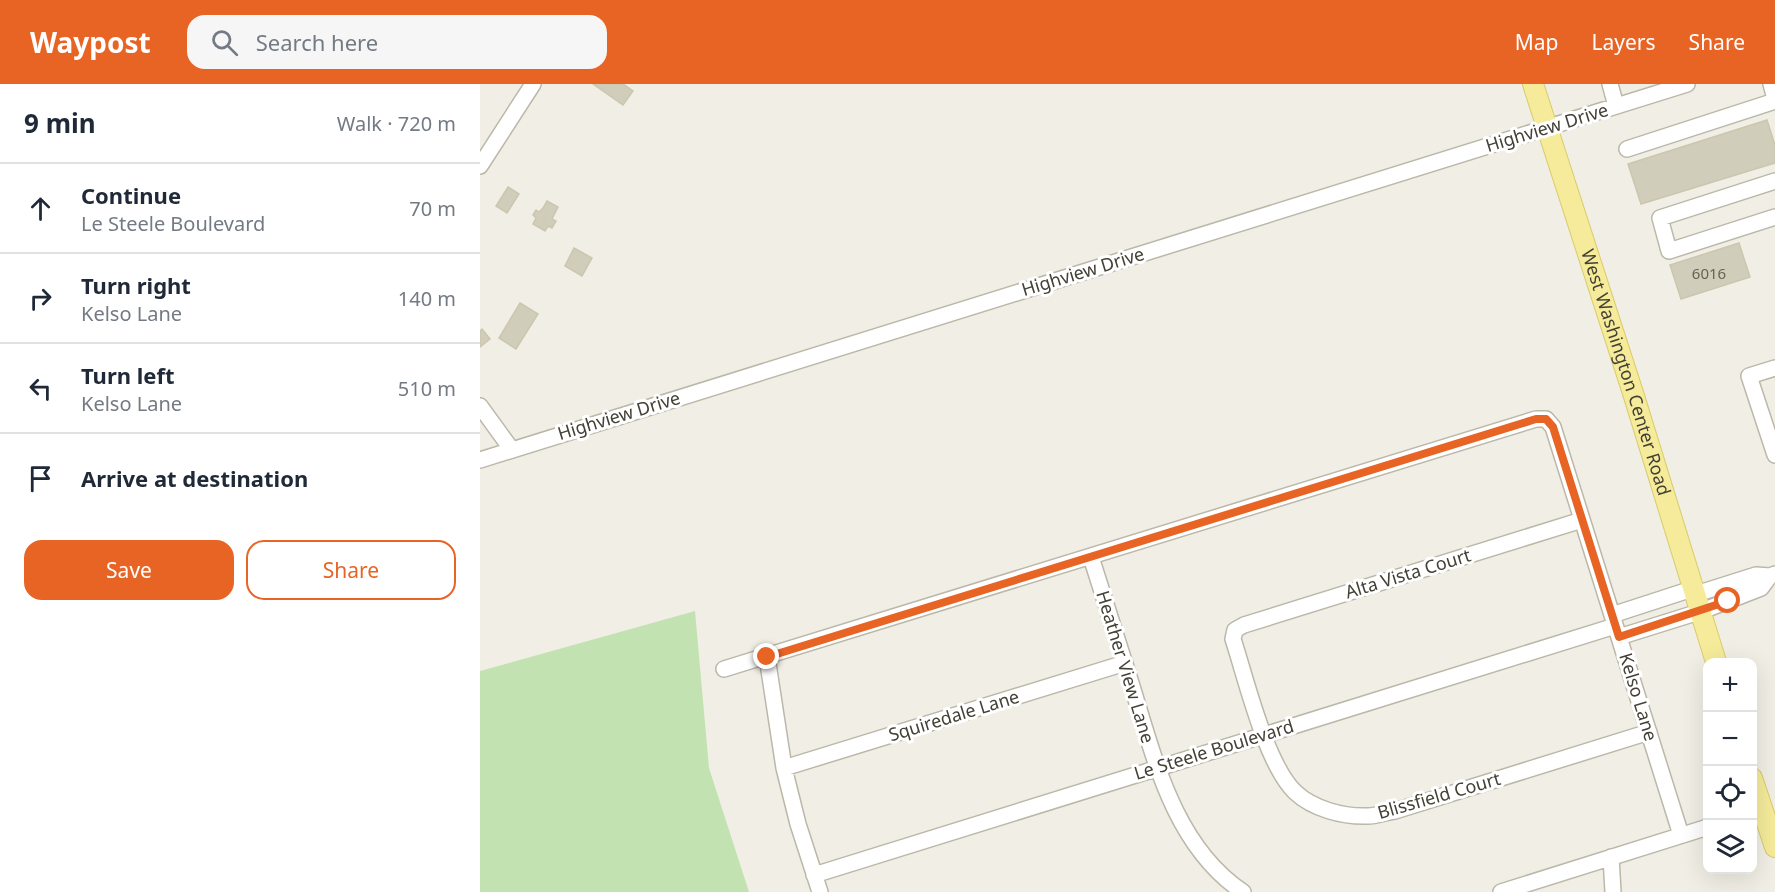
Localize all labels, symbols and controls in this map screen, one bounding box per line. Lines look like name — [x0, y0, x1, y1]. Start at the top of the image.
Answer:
search box — [187, 15, 607, 69]
text: Waypost — [30, 23, 151, 61]
icon: search — [208, 26, 241, 59]
text: Search here — [256, 27, 378, 57]
text: Map — [1515, 28, 1559, 56]
text: Layers — [1592, 28, 1656, 56]
text: Share — [1689, 28, 1745, 56]
street label: Highview Drive — [1482, 97, 1611, 157]
text: 9 min — [24, 105, 96, 141]
text: Walk · 720 m — [337, 110, 456, 137]
text: Continue — [81, 180, 181, 210]
icon: ahead — [24, 192, 57, 225]
text: 70 m — [409, 195, 456, 222]
text: Le Steele Boulevard — [81, 210, 265, 237]
street label: Highview Drive — [1018, 241, 1147, 301]
street label: West Washington Center Road — [1576, 246, 1677, 498]
house number: 6016 — [1692, 263, 1726, 283]
text: Turn right — [81, 270, 191, 300]
icon: right — [24, 282, 57, 315]
text: 140 m — [398, 285, 456, 312]
text: Kelso Lane — [81, 300, 182, 327]
text: Turn left — [81, 360, 175, 390]
icon: left — [24, 372, 57, 405]
text: 510 m — [398, 375, 456, 402]
street label: Highview Drive — [554, 385, 683, 445]
text: Kelso Lane — [81, 390, 182, 417]
icon: arrive — [24, 462, 57, 495]
text: Arrive at destination — [81, 463, 308, 493]
button: Save — [24, 540, 234, 600]
button: Share — [246, 540, 456, 600]
street label: Alta Vista Court — [1342, 542, 1474, 604]
street label: Heather View Lane — [1091, 587, 1161, 746]
route start — [1714, 587, 1740, 613]
route end — [753, 643, 779, 669]
street label: Kelso Lane — [1614, 650, 1664, 744]
map controls — [1703, 658, 1757, 874]
button: + — [1703, 658, 1757, 712]
street label: Squiredale Lane — [885, 684, 1022, 746]
button: − — [1703, 712, 1757, 766]
street label: Le Steele Boulevard — [1131, 713, 1297, 785]
street label: Blissfield Court — [1374, 766, 1504, 824]
button: locate — [1703, 766, 1757, 820]
button: layers — [1703, 820, 1757, 874]

